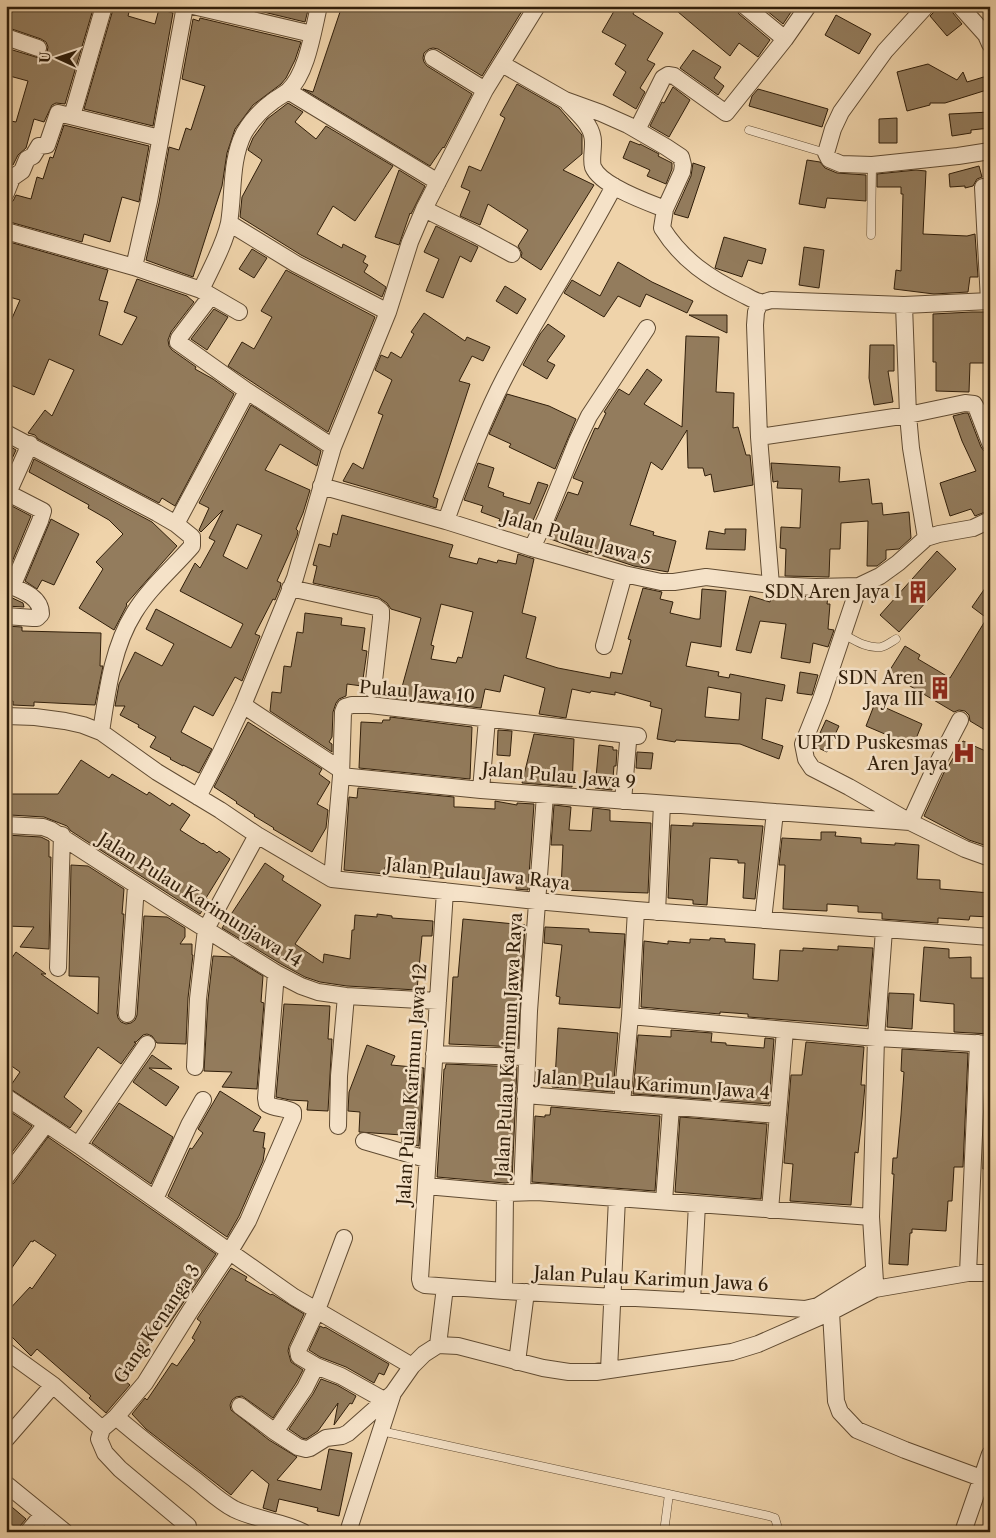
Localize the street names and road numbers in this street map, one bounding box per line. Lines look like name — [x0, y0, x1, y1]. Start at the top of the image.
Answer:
street label: Jalan Pulau Jawa 5 — [497, 505, 654, 570]
street label: Pulau Jawa 10 — [358, 676, 476, 708]
street label: Jalan Pulau Jawa 9 — [478, 758, 637, 794]
street label: Jalan Pulau Karimunjawa 14 — [91, 826, 306, 972]
street label: Jalan Pulau Jawa Raya — [382, 853, 572, 895]
street label: Jalan Pulau Karimun Jawa Raya — [491, 911, 527, 1181]
street label: Jalan Pulau Karimun Jawa 12 — [392, 962, 431, 1209]
street label: Jalan Pulau Karimun Jawa 4 — [532, 1066, 771, 1104]
street label: Gang Kenanga 3 — [109, 1260, 205, 1388]
street label: Jalan Pulau Karimun Jawa 6 — [530, 1262, 769, 1296]

